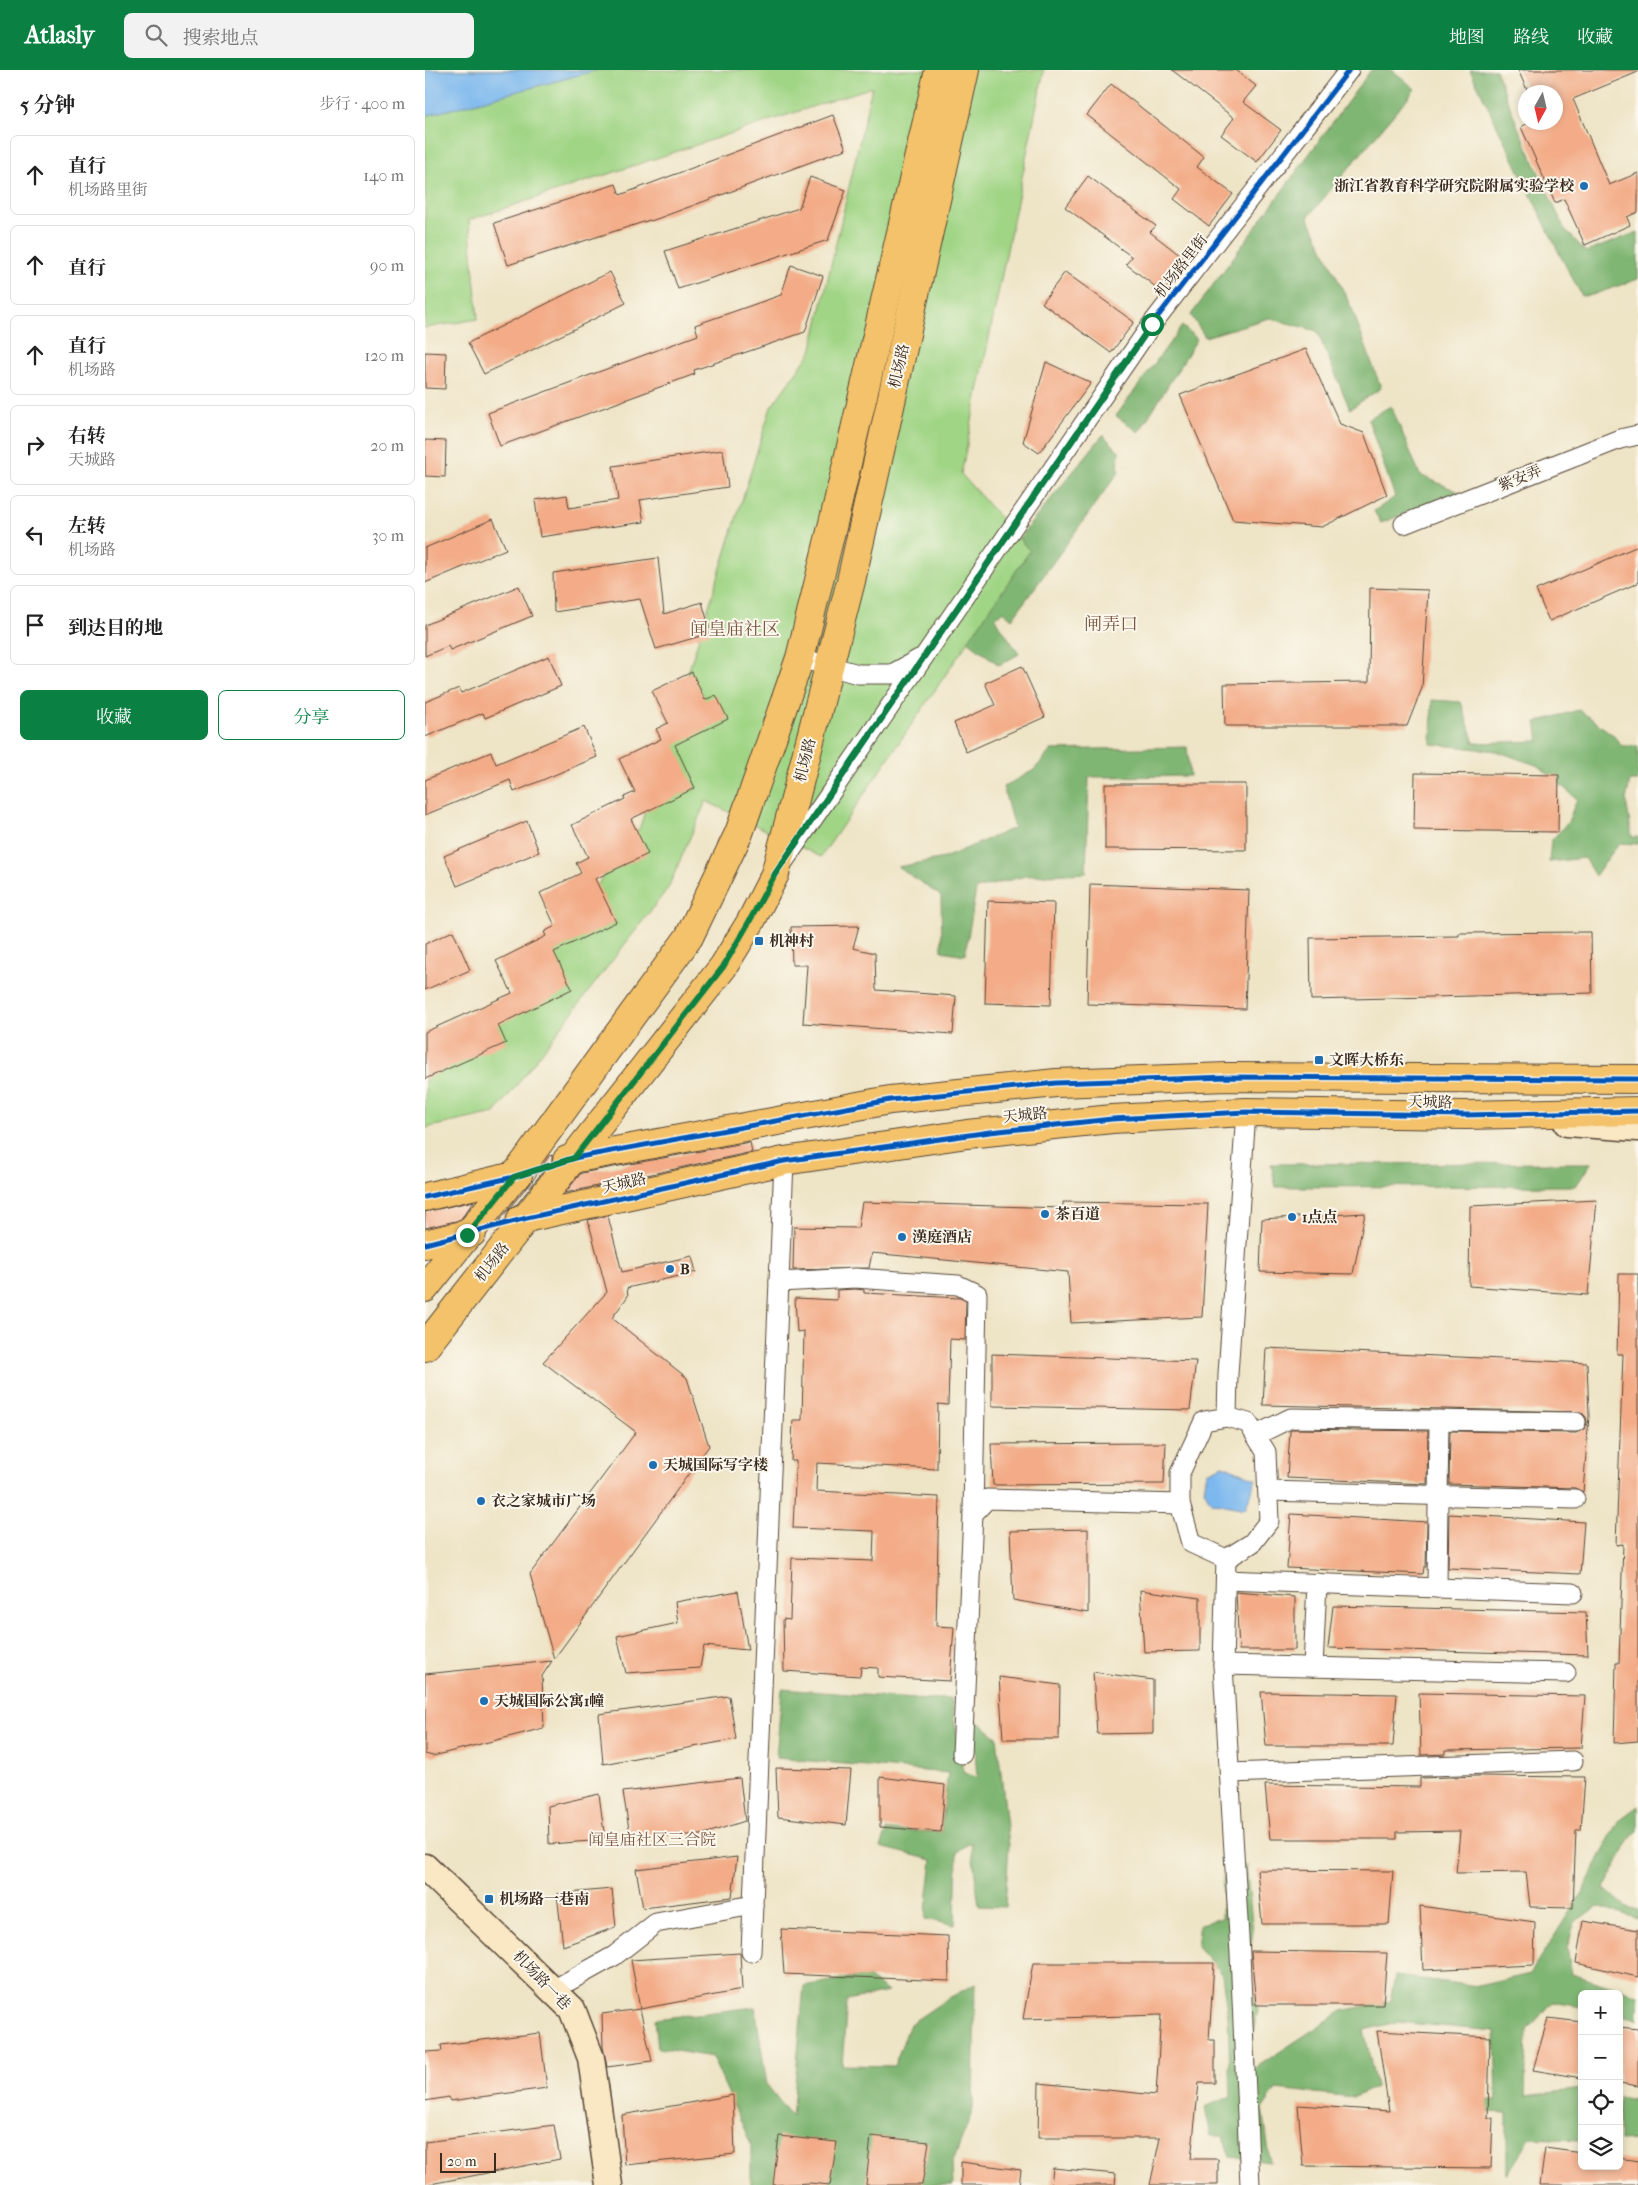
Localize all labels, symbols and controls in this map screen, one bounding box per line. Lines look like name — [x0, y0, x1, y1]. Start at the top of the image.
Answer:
search box — [124, 13, 474, 58]
text: Atlasly — [25, 21, 94, 49]
icon: search — [142, 21, 170, 49]
text: 搜索地点 — [182, 27, 258, 49]
text: 地图 — [1449, 27, 1485, 48]
text: 路线 — [1513, 27, 1549, 48]
text: 收藏 — [1577, 27, 1613, 48]
north arrow — [1518, 85, 1563, 130]
text: 5 分钟 — [20, 93, 76, 117]
text: 步行 · 400 m — [319, 94, 405, 113]
text: 直行 — [68, 155, 106, 177]
icon: ahead — [21, 161, 49, 189]
text: 140 m — [363, 166, 404, 185]
place label: 浙江省教育科学研究院附属实验学校 — [1334, 177, 1575, 195]
text: 机场路里街 — [68, 180, 148, 199]
marker: 浙江省教育科学研究院附属实验学校 — [1578, 180, 1590, 192]
street label: 机场路里街 — [1151, 231, 1211, 301]
icon: ahead — [21, 251, 49, 279]
text: 90 m — [370, 256, 404, 275]
text: 直行 — [68, 257, 106, 279]
route start — [1141, 313, 1164, 336]
text: 直行 — [68, 335, 106, 357]
icon: ahead — [21, 341, 49, 369]
street label: 机场路 — [885, 342, 913, 390]
text: 120 m — [365, 346, 404, 365]
text: 机场路 — [68, 360, 116, 379]
text: 右转 — [68, 425, 106, 447]
icon: right — [21, 431, 49, 459]
text: 20 m — [370, 436, 404, 455]
text: 天城路 — [68, 450, 116, 469]
street label: 紫安弄 — [1496, 461, 1544, 495]
text: 左转 — [68, 515, 106, 537]
icon: left — [21, 521, 49, 549]
text: 30 m — [372, 526, 404, 545]
text: 机场路 — [68, 540, 116, 559]
icon: arrive — [21, 611, 49, 639]
district label: 闸弄口 — [1084, 614, 1138, 635]
text: 到达目的地 — [68, 617, 163, 639]
district label: 闻皇庙社区 — [690, 619, 780, 640]
button: 收藏 — [20, 690, 208, 740]
button: 分享 — [218, 690, 405, 740]
street label: 机场路 — [791, 736, 819, 784]
place label: 机神村 — [769, 932, 814, 950]
marker: 机神村 — [753, 935, 765, 947]
place label: 文晖大桥东 — [1329, 1051, 1404, 1069]
marker: 文晖大桥东 — [1313, 1054, 1325, 1066]
street label: 天城路 — [1407, 1093, 1453, 1111]
street label: 天城路 — [1002, 1104, 1048, 1126]
street label: 天城路 — [600, 1169, 648, 1197]
place label: 茶百道 — [1055, 1205, 1100, 1223]
marker: 茶百道 — [1039, 1208, 1051, 1220]
place label: 1点点 — [1302, 1208, 1337, 1226]
marker: 1点点 — [1286, 1211, 1298, 1223]
route end — [456, 1224, 479, 1247]
place label: 漢庭酒店 — [912, 1228, 972, 1246]
marker: 漢庭酒店 — [896, 1231, 908, 1243]
street label: 机场路 — [471, 1239, 513, 1285]
place label: B — [680, 1260, 690, 1278]
marker: B — [664, 1263, 676, 1275]
place label: 天城国际写字楼 — [663, 1456, 768, 1474]
marker: 天城国际写字楼 — [647, 1459, 659, 1471]
place label: 衣之家城市广场 — [491, 1492, 596, 1510]
marker: 衣之家城市广场 — [475, 1495, 487, 1507]
place label: 天城国际公寓1幢 — [494, 1692, 604, 1710]
marker: 天城国际公寓1幢 — [478, 1695, 490, 1707]
district label: 闻皇庙社区三合院 — [588, 1830, 716, 1849]
place label: 机场路一巷南 — [499, 1890, 589, 1908]
marker: 机场路一巷南 — [483, 1893, 495, 1905]
street label: 机场路一巷 — [509, 1947, 575, 2013]
map controls — [1578, 1990, 1623, 2170]
button: + — [1578, 1990, 1623, 2035]
button: − — [1578, 2035, 1623, 2080]
button: locate — [1578, 2080, 1623, 2125]
button: layers — [1578, 2125, 1623, 2170]
scale bar — [440, 2150, 496, 2173]
text: 20 m — [447, 2153, 477, 2170]

